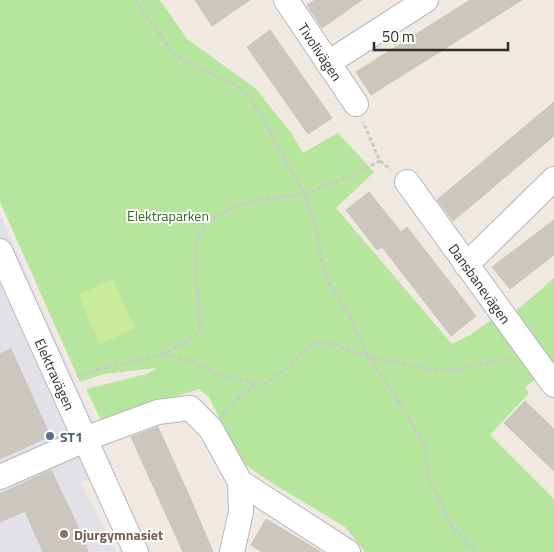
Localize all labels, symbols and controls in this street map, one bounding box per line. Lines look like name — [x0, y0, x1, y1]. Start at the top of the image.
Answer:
street label: Tivolivägen — [293, 18, 348, 85]
scale bar — [374, 20, 508, 52]
text: 50 m — [382, 25, 415, 48]
park label: Elektraparken — [127, 205, 209, 226]
street label: Dansbanevägen — [444, 239, 517, 328]
street label: Elektravägen — [30, 335, 81, 413]
place label: ST1 — [60, 426, 83, 447]
marker: ST1 — [44, 430, 56, 442]
place label: Djurgymnasiet — [74, 524, 163, 545]
marker: Djurgymnasiet — [58, 528, 70, 540]

